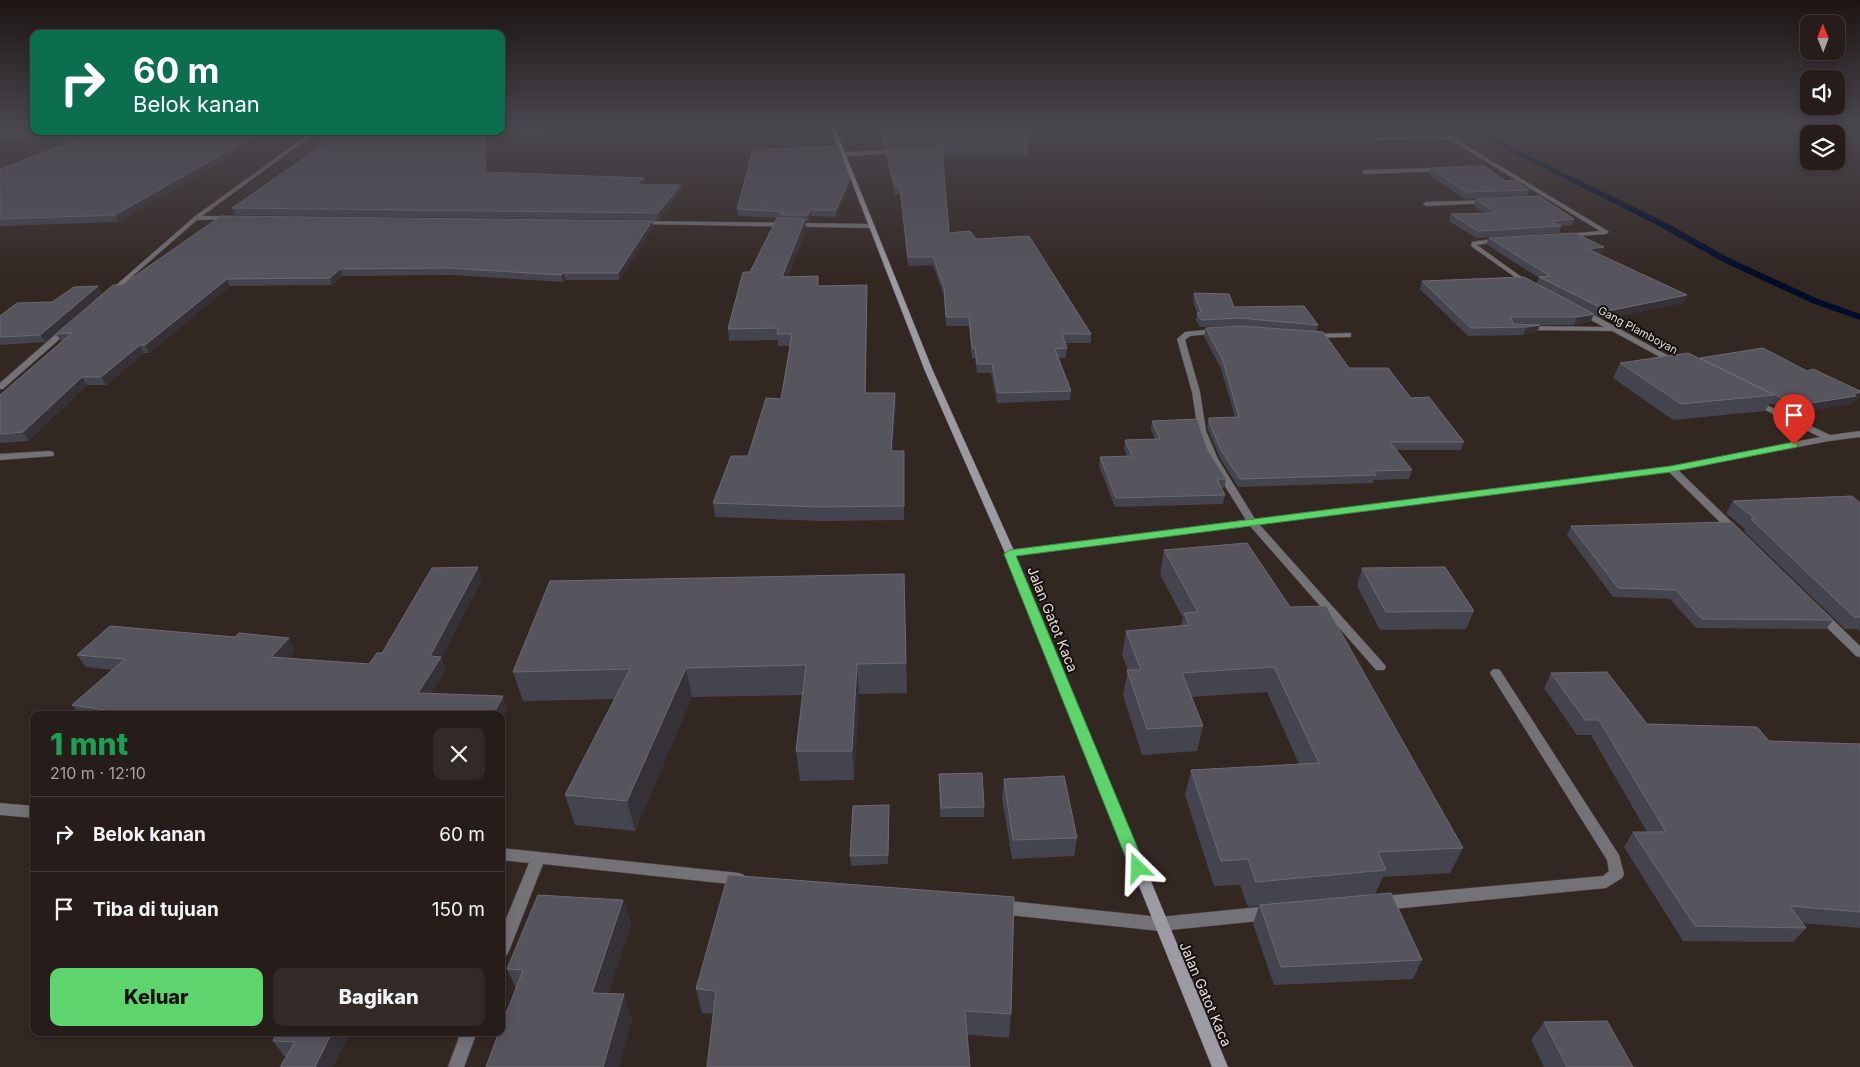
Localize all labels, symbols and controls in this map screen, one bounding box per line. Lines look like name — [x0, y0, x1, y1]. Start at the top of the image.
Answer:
north arrow — [1800, 15, 1845, 60]
map controls — [1800, 15, 1845, 170]
text: 60 m — [133, 49, 220, 91]
icon: right — [50, 50, 115, 115]
button: sound — [1800, 70, 1845, 115]
text: Belok kanan — [133, 91, 260, 117]
button: layers — [1800, 125, 1845, 170]
street label: Gang Plamboyan — [1596, 303, 1680, 357]
pin — [1773, 394, 1815, 445]
icon: arrive — [1780, 401, 1808, 429]
street label: Jalan Gatot Kaca — [1024, 564, 1082, 674]
text: 1 mnt — [50, 726, 128, 762]
button: close — [433, 728, 485, 780]
text: 210 m · 12:10 — [50, 763, 146, 783]
icon: right — [50, 820, 78, 848]
text: Belok kanan — [93, 823, 206, 846]
text: 60 m — [439, 823, 485, 846]
position arrow — [1111, 841, 1163, 893]
icon: arrive — [50, 895, 78, 923]
text: Tiba di tujuan — [93, 898, 219, 921]
text: 150 m — [432, 898, 485, 921]
street label: Jalan Gatot Kaca — [1176, 939, 1236, 1049]
button: Keluar — [50, 968, 263, 1026]
button: Bagikan — [273, 968, 485, 1026]

